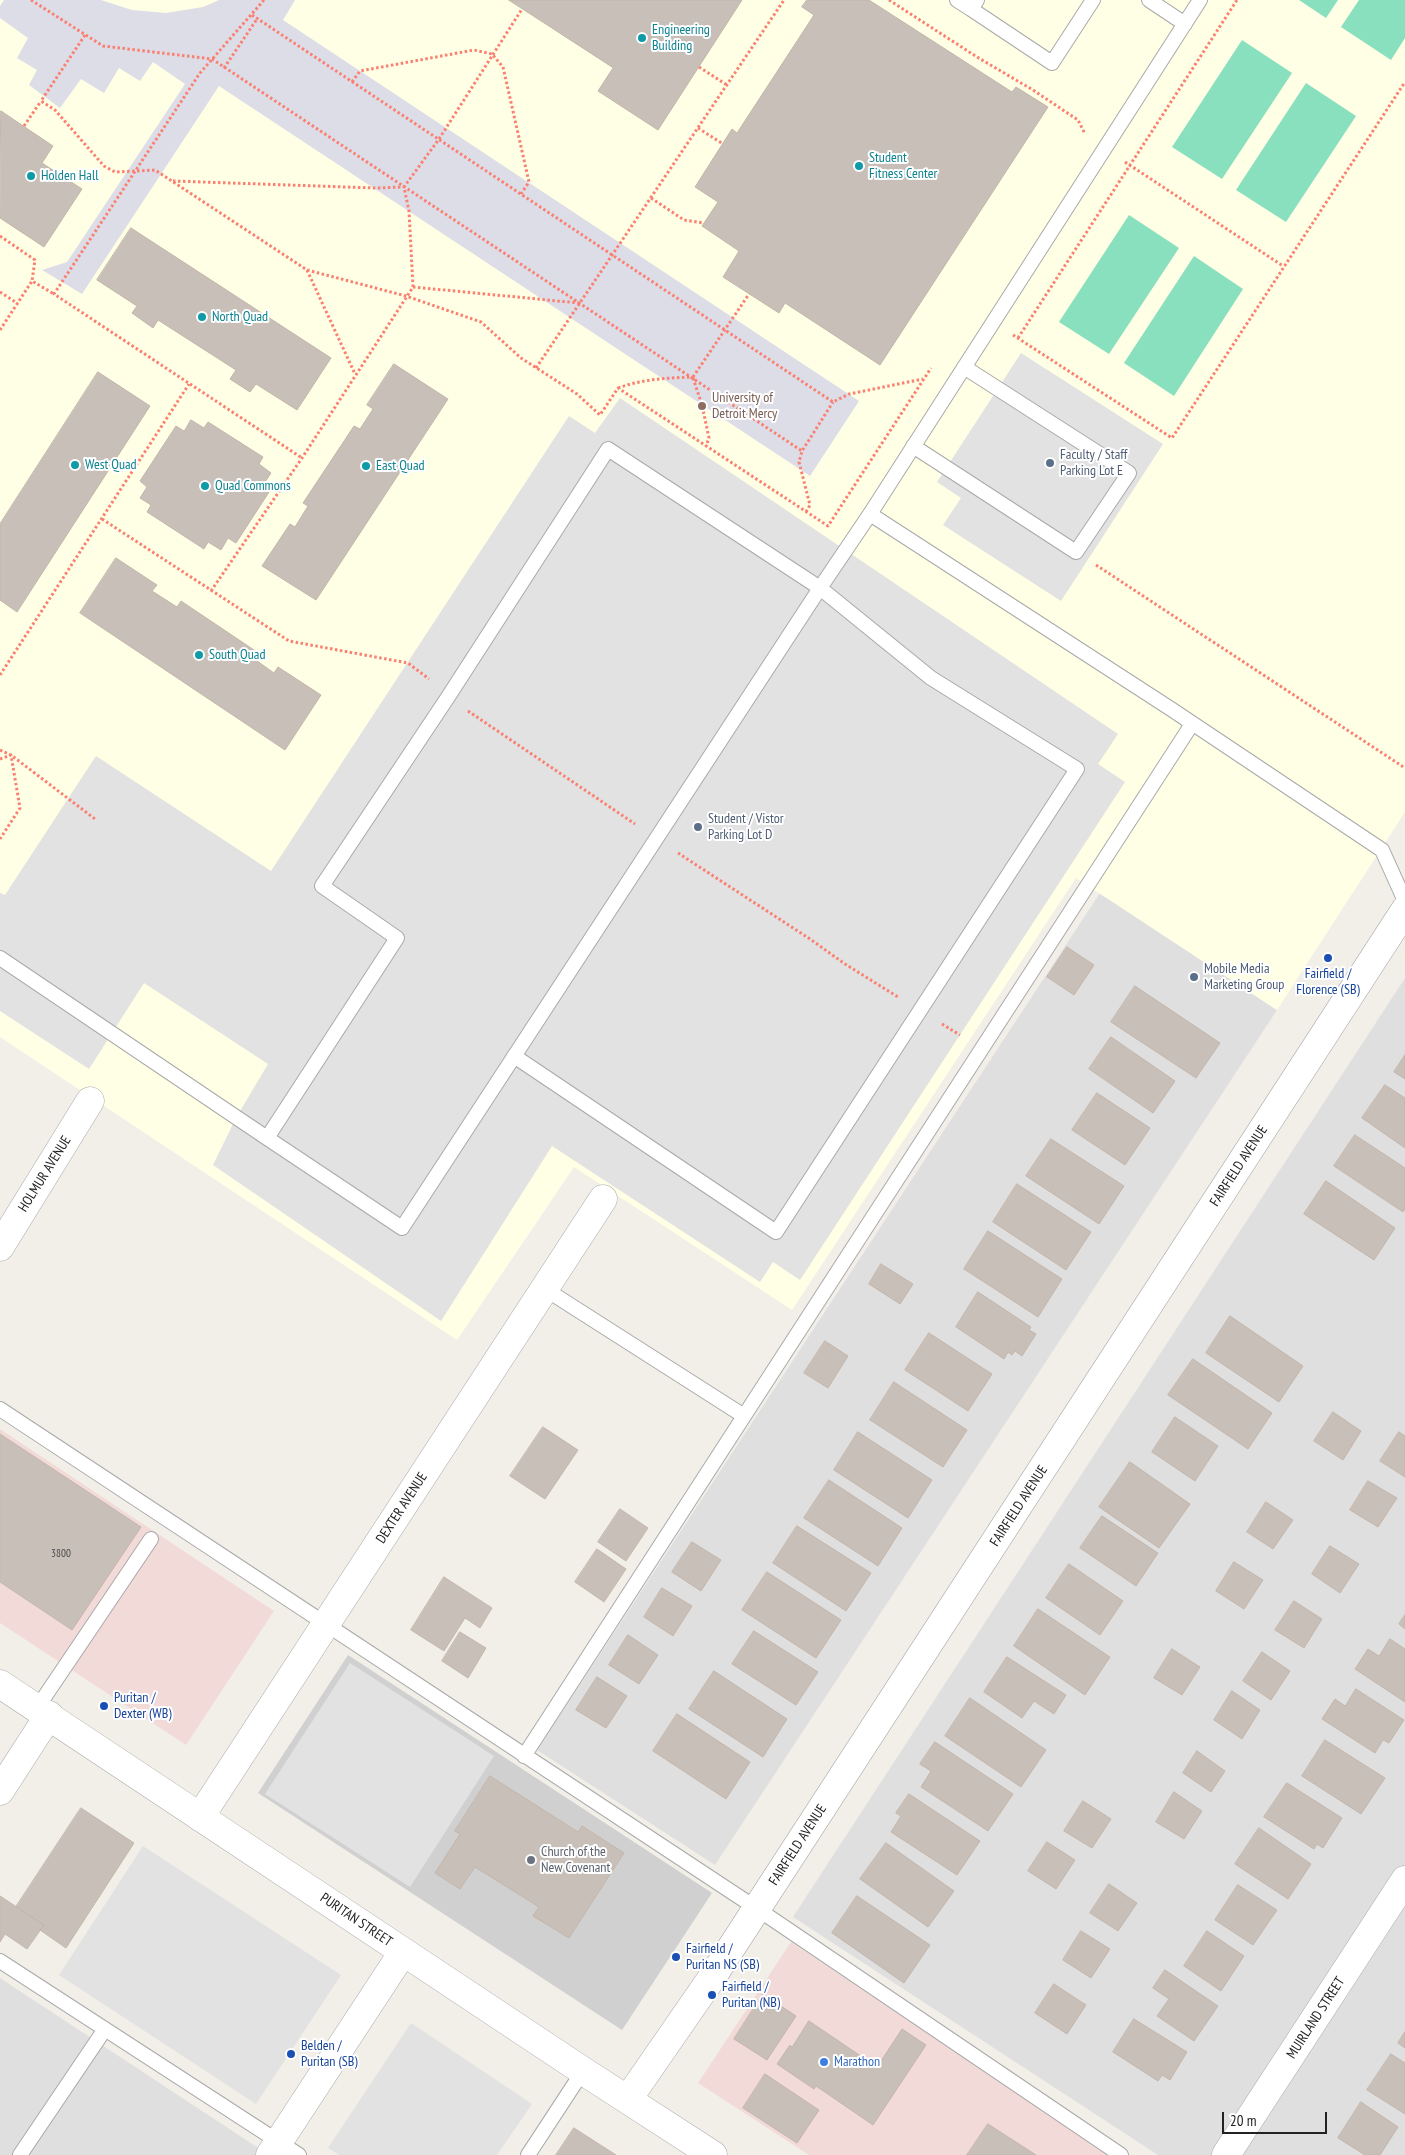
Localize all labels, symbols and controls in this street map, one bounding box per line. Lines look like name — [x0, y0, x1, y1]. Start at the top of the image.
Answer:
place label: Engineering Building — [652, 22, 710, 54]
marker: Engineering Building — [636, 32, 648, 44]
place label: Student Fitness Center — [869, 150, 937, 182]
marker: Student Fitness Center — [853, 160, 865, 172]
place label: Holden Hall — [41, 168, 98, 184]
marker: Holden Hall — [25, 170, 37, 182]
place label: North Quad — [212, 309, 268, 325]
marker: North Quad — [196, 311, 208, 323]
place label: University of Detroit Mercy — [712, 390, 777, 422]
marker: University of Detroit Mercy — [696, 400, 708, 412]
place label: Faculty / Staff Parking Lot E — [1060, 447, 1127, 480]
place label: West Quad — [85, 457, 137, 473]
marker: Faculty / Staff Parking Lot E — [1044, 457, 1056, 469]
place label: East Quad — [376, 458, 425, 474]
marker: West Quad — [69, 459, 81, 471]
marker: East Quad — [360, 460, 372, 472]
place label: Quad Commons — [215, 478, 291, 494]
marker: Quad Commons — [199, 480, 211, 492]
place label: South Quad — [209, 647, 266, 663]
marker: South Quad — [193, 649, 205, 661]
place label: Student / Vistor Parking Lot D — [708, 811, 784, 844]
marker: Student / Vistor Parking Lot D — [692, 821, 704, 833]
marker: Fairfield / Florence (SB) — [1322, 952, 1334, 964]
place label: Mobile Media Marketing Group — [1204, 961, 1284, 994]
place label: Fairfield / Florence (SB) — [1296, 966, 1360, 999]
marker: Mobile Media Marketing Group — [1188, 971, 1200, 983]
street label: FAIRFIELD AVENUE — [1207, 1122, 1271, 1210]
street label: HOLMUR AVENUE — [15, 1133, 75, 1215]
street label: FAIRFIELD AVENUE — [987, 1462, 1051, 1550]
street label: DEXTER AVENUE — [373, 1469, 431, 1547]
house number: 3800 — [51, 1547, 71, 1561]
place label: Puritan / Dexter (WB) — [114, 1690, 171, 1722]
marker: Puritan / Dexter (WB) — [98, 1700, 110, 1712]
street label: FAIRFIELD AVENUE — [766, 1801, 830, 1889]
place label: Church of the New Covenant — [541, 1844, 610, 1876]
marker: Church of the New Covenant — [525, 1854, 537, 1866]
street label: PURITAN STREET — [317, 1890, 395, 1950]
place label: Fairfield / Puritan NS (SB) — [686, 1941, 759, 1974]
marker: Fairfield / Puritan NS (SB) — [670, 1951, 682, 1963]
street label: MUIRLAND STREET — [1283, 1974, 1349, 2062]
place label: Fairfield / Puritan (NB) — [722, 1979, 780, 2011]
marker: Fairfield / Puritan (NB) — [706, 1989, 718, 2001]
place label: Belden / Puritan (SB) — [301, 2038, 358, 2070]
marker: Belden / Puritan (SB) — [285, 2048, 297, 2060]
place label: Marathon — [834, 2054, 880, 2070]
marker: Marathon — [818, 2056, 830, 2068]
scale bar — [1225, 2102, 1330, 2134]
text: 20 m — [1230, 2111, 1256, 2130]

